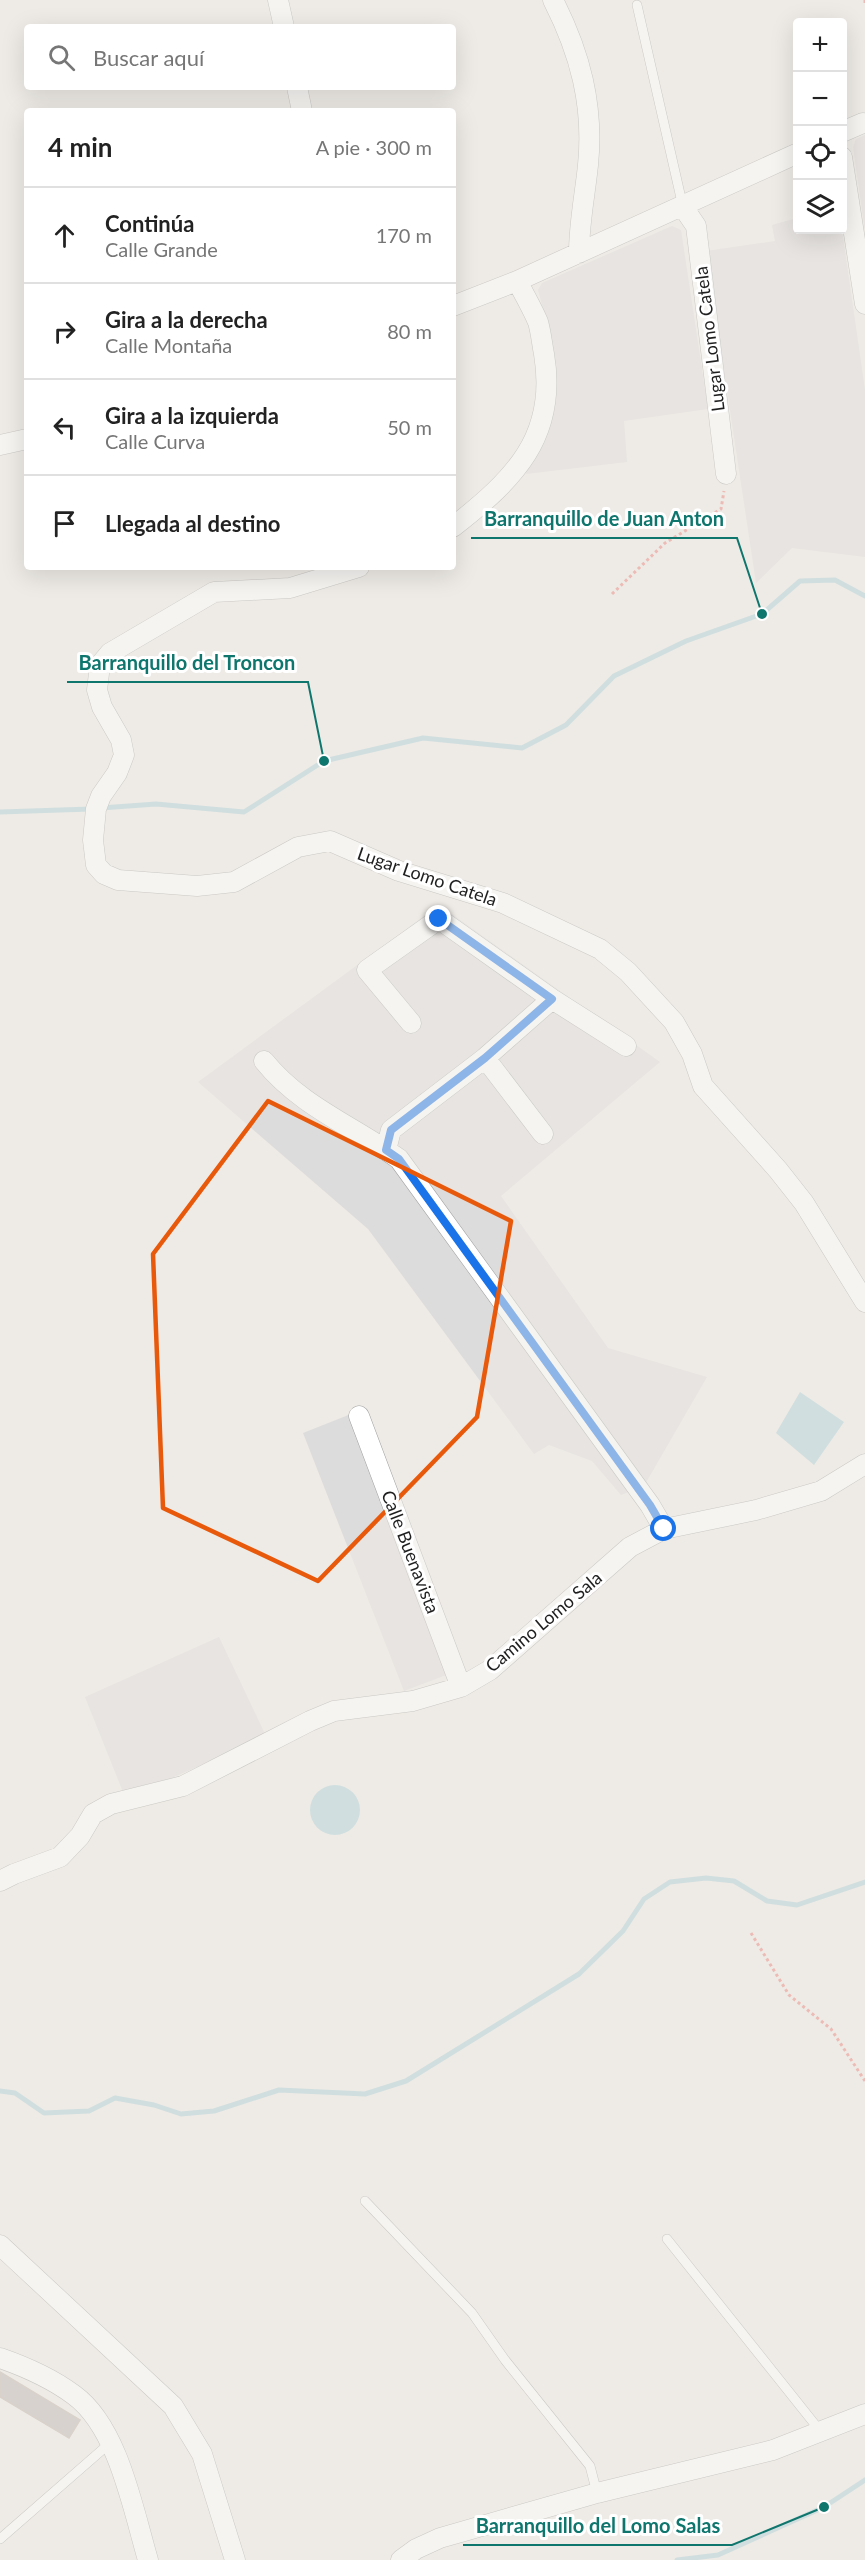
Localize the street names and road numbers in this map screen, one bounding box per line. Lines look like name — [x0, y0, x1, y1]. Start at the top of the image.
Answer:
street label: Lugar Lomo Catela — [689, 265, 729, 413]
street label: Lugar Lomo Catela — [355, 842, 500, 910]
street label: Calle Buenavista — [377, 1487, 445, 1616]
street label: Camino Lomo Sala — [481, 1566, 606, 1676]

